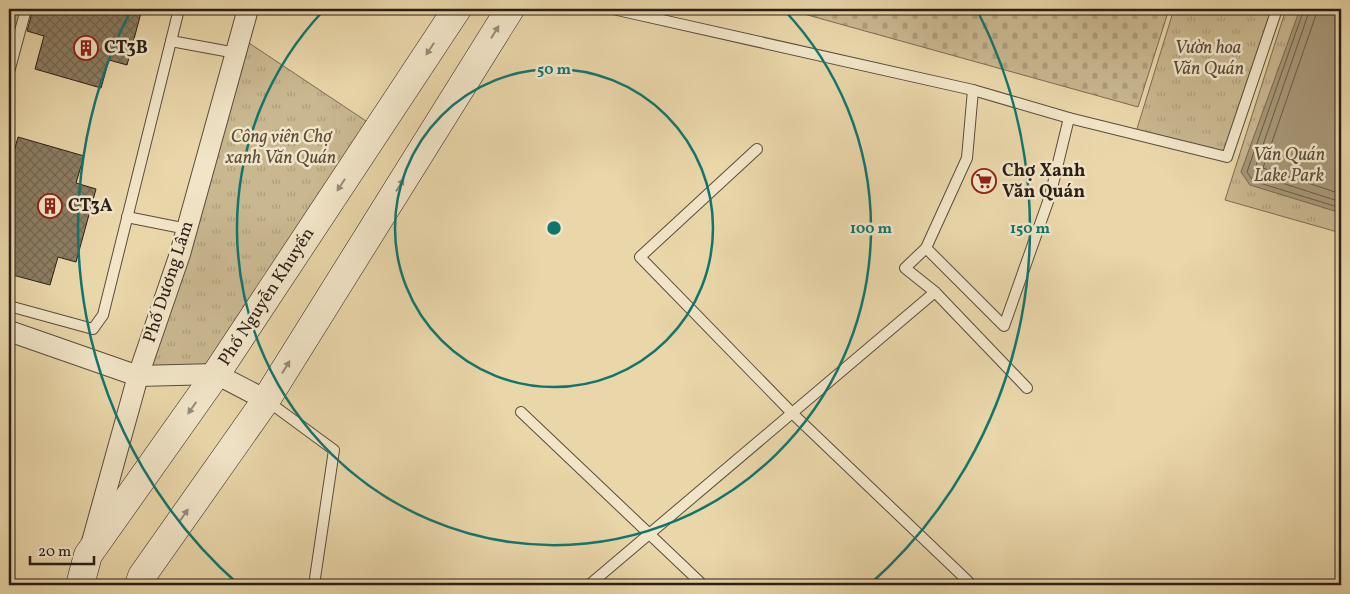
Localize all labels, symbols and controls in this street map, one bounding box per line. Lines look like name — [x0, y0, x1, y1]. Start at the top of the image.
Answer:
one-way arrow — [491, 25, 500, 39]
building icon: CT3B — [73, 35, 99, 61]
place label: CT3B — [104, 36, 148, 61]
park label: Vườn hoa Văn Quán — [1172, 36, 1244, 82]
one-way arrow — [426, 43, 435, 56]
text: 50 m — [537, 60, 571, 81]
park label: Công viên Chợ xanh Văn Quán — [225, 125, 336, 171]
park label: Văn Quán Lake Park — [1253, 143, 1325, 189]
place label: Chợ Xanh Văn Quán — [1002, 159, 1086, 205]
supermarket icon: Chợ Xanh Văn Quán — [971, 168, 997, 194]
one-way arrow — [336, 178, 346, 192]
one-way arrow — [395, 178, 405, 191]
building icon: CT3A — [37, 193, 63, 219]
place label: CT3A — [68, 194, 113, 219]
street label: Phố Dương Lâm — [138, 218, 200, 346]
centre of rings — [545, 219, 563, 237]
text: 100 m — [850, 219, 893, 240]
text: 150 m — [1010, 219, 1050, 240]
street label: Phố Nguyễn Khuyến — [213, 223, 321, 371]
one-way arrow — [281, 360, 291, 373]
one-way arrow — [188, 401, 198, 414]
one-way arrow — [179, 509, 189, 522]
scale bar — [30, 534, 94, 566]
text: 20 m — [38, 542, 71, 563]

